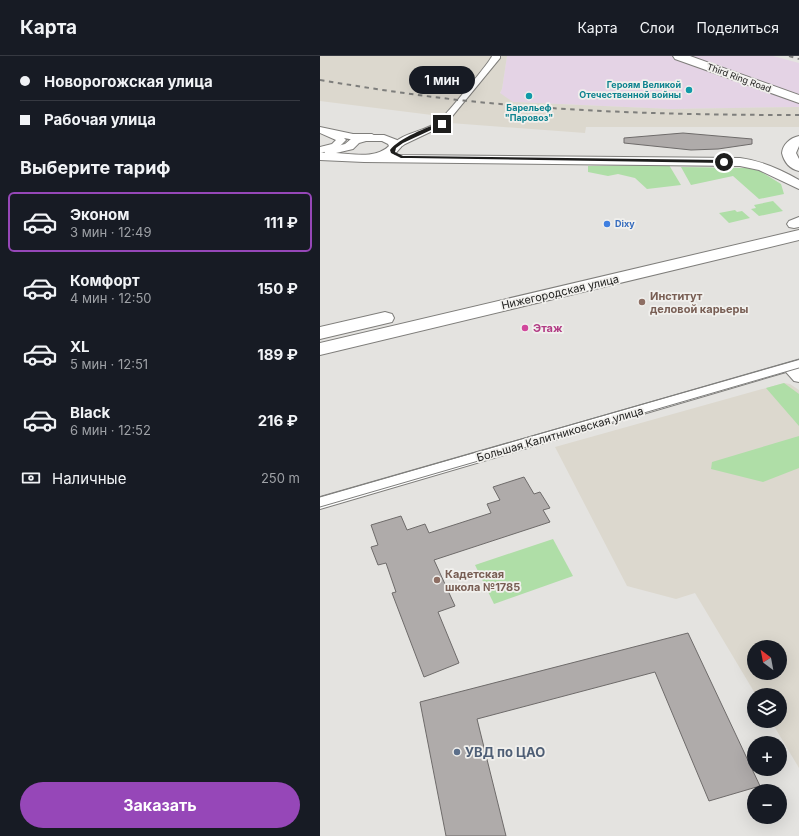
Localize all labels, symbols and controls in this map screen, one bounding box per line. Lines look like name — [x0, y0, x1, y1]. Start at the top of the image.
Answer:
text: Карта — [20, 16, 77, 39]
text: Карта — [577, 19, 618, 36]
text: Слои — [640, 19, 675, 36]
text: Поделиться — [697, 19, 779, 36]
street label: Third Ring Road — [706, 61, 773, 94]
callout: 1 мин — [409, 66, 475, 94]
text: Новорогожская улица — [44, 72, 213, 91]
text: 1 мин — [424, 72, 460, 88]
place label: Героям Великой Отечественной войны — [579, 79, 681, 100]
marker: Героям Великой Отечественной войны — [684, 85, 694, 95]
marker: Барельеф "Паровоз" — [524, 91, 534, 101]
place label: Барельеф "Паровоз" — [505, 102, 553, 123]
text: Рабочая улица — [44, 110, 156, 129]
route end — [433, 115, 451, 133]
route start — [715, 153, 733, 171]
text: Выберите тариф — [20, 157, 171, 178]
icon: car — [22, 204, 58, 240]
text: Эконом — [70, 205, 129, 224]
text: 111 ₽ — [264, 213, 298, 232]
place label: Dixy — [615, 218, 635, 229]
marker: Dixy — [602, 219, 612, 229]
text: 3 мин · 12:49 — [70, 224, 152, 240]
icon: car — [22, 270, 58, 306]
text: Комфорт — [70, 271, 140, 290]
street label: Нижегородская улица — [500, 272, 620, 312]
text: 150 ₽ — [257, 279, 298, 298]
place label: Институт деловой карьеры — [650, 289, 749, 316]
text: 4 мин · 12:50 — [70, 290, 152, 306]
marker: Институт деловой карьеры — [637, 297, 647, 307]
place label: Этаж — [533, 321, 563, 335]
marker: Этаж — [520, 323, 530, 333]
icon: car — [22, 336, 58, 372]
text: XL — [70, 337, 90, 356]
text: 189 ₽ — [257, 345, 298, 364]
text: 5 мин · 12:51 — [70, 356, 148, 372]
icon: car — [22, 402, 58, 438]
text: Black — [70, 403, 110, 422]
street label: Большая Калитниковская улица — [475, 403, 645, 465]
text: 216 ₽ — [258, 411, 298, 430]
text: 6 мин · 12:52 — [70, 422, 151, 438]
icon: cash — [20, 467, 42, 489]
text: Наличные — [52, 469, 126, 488]
text: 250 m — [261, 470, 300, 486]
place label: Кадетская школа №1785 — [445, 567, 520, 594]
marker: Кадетская школа №1785 — [432, 575, 442, 585]
north arrow — [747, 640, 787, 680]
map controls — [747, 640, 787, 824]
button: layers — [747, 688, 787, 728]
button: + — [747, 736, 787, 776]
place label: УВД по ЦАО — [465, 744, 545, 760]
marker: УВД по ЦАО — [452, 747, 462, 757]
button: Заказать — [20, 782, 300, 828]
button: − — [747, 784, 787, 824]

